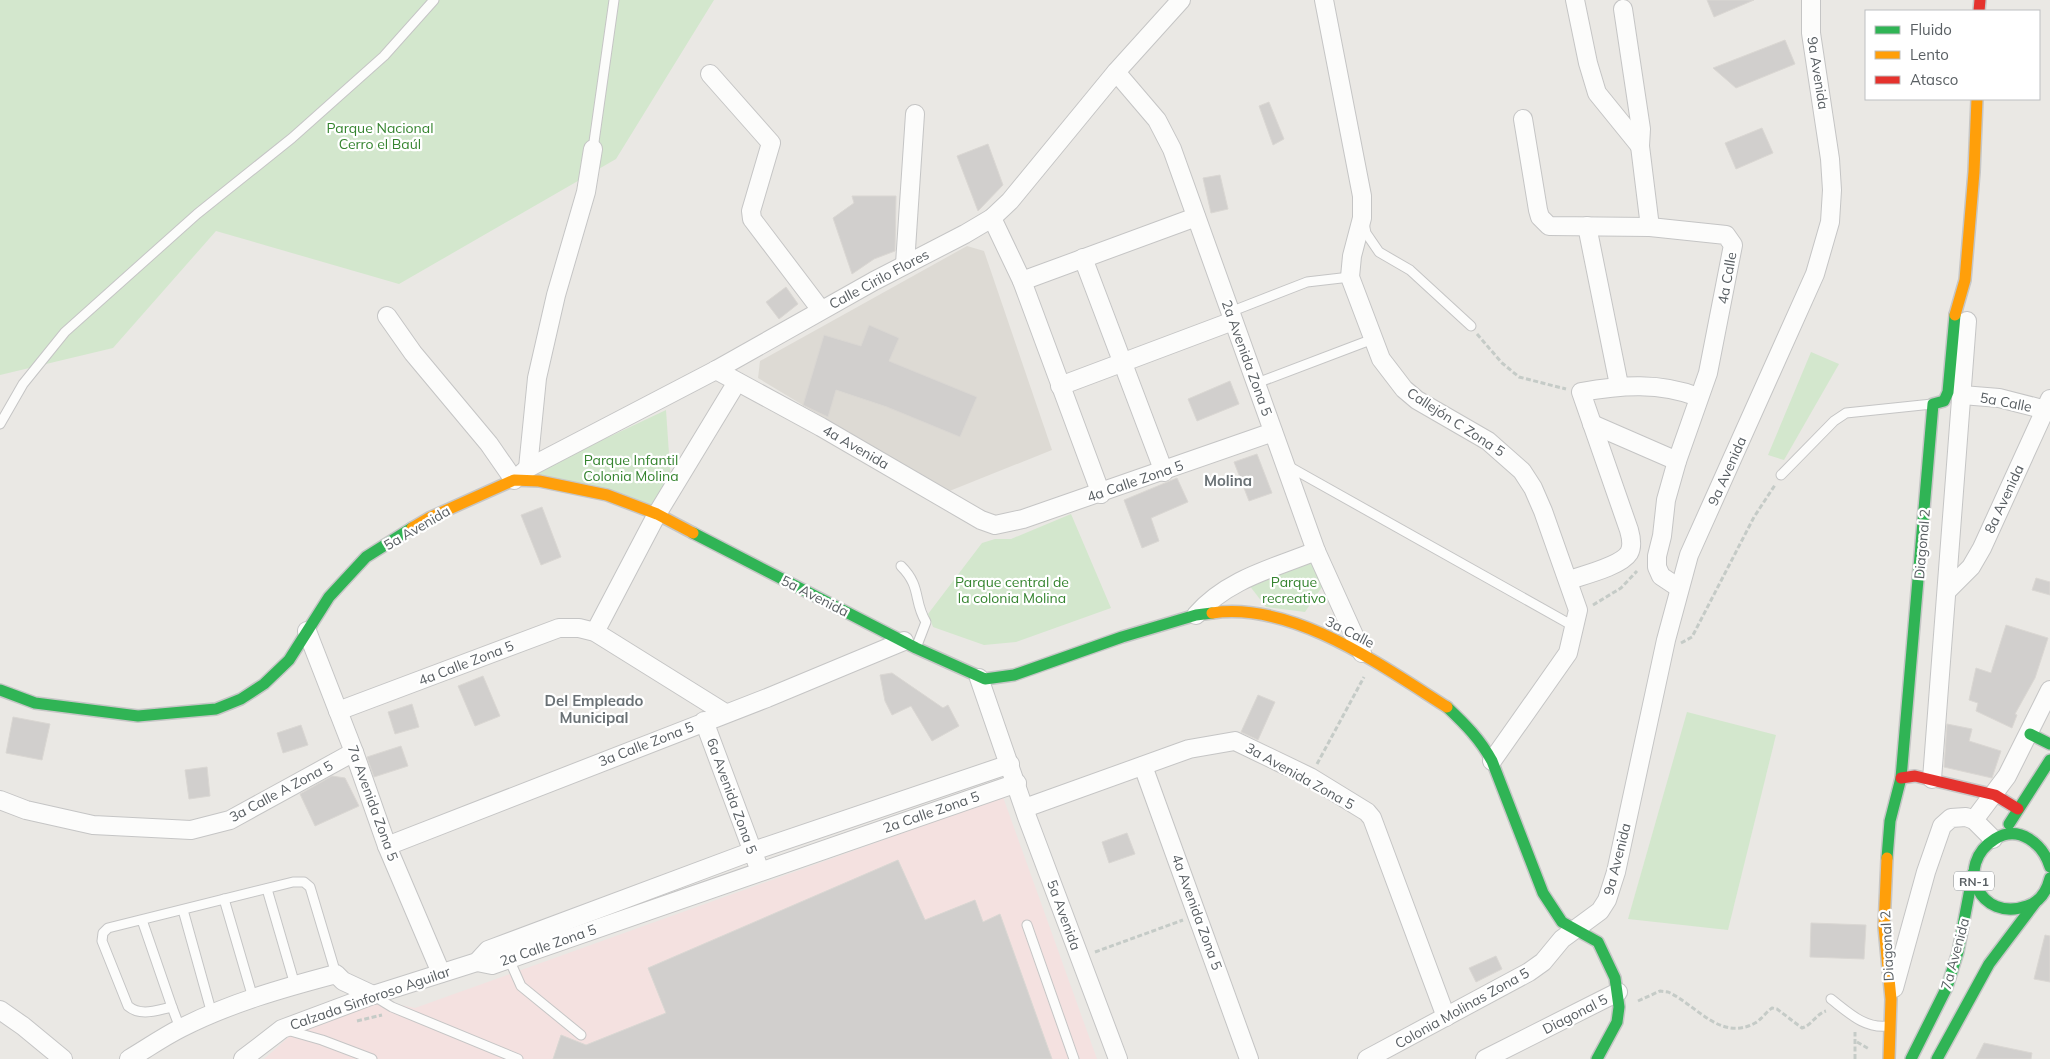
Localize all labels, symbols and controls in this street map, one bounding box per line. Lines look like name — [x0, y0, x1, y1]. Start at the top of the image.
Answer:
legend — [1865, 10, 2040, 100]
text: Fluido — [1910, 20, 1952, 39]
street label: 9a Avenida — [1803, 35, 1833, 111]
text: Lento — [1910, 45, 1949, 64]
text: Atasco — [1910, 70, 1958, 89]
park label: Parque Nacional Cerro el Baúl — [327, 119, 433, 153]
street label: Calle Cirilo Flores — [826, 245, 932, 313]
street label: 4a Calle — [1714, 251, 1740, 305]
street label: 2a Avenida Zona 5 — [1218, 298, 1276, 418]
street label: Callejón C Zona 5 — [1404, 384, 1508, 460]
street label: 5a Calle — [1979, 388, 2033, 416]
street label: 4a Avenida — [820, 421, 892, 473]
street label: 9a Avenida — [1704, 434, 1750, 508]
park label: Parque Infantil Colonia Molina — [583, 451, 679, 485]
street label: 4a Calle Zona 5 — [1084, 456, 1186, 506]
street label: 8a Avenida — [1980, 462, 2028, 536]
district label: Molina — [1204, 471, 1252, 490]
street label: 5a Avenida — [381, 502, 453, 554]
street label: Diagonal 2 — [1910, 508, 1934, 580]
street label: 5a Avenida — [778, 571, 852, 621]
park label: Parque central de la colonia Molina — [955, 573, 1069, 607]
park label: Parque recreativo — [1262, 573, 1326, 607]
street label: 3a Calle — [1323, 612, 1377, 652]
street label: 4a Calle Zona 5 — [416, 637, 516, 689]
district label: Del Empleado Municipal — [544, 691, 644, 727]
street label: 3a Calle Zona 5 — [596, 718, 696, 770]
street label: 6a Avenida Zona 5 — [703, 736, 761, 856]
street label: 3a Avenida Zona 5 — [1242, 739, 1358, 813]
street label: 7a Avenida Zona 5 — [344, 743, 402, 863]
street label: 3a Calle A Zona 5 — [226, 756, 336, 826]
street label: 2a Calle Zona 5 — [880, 787, 982, 837]
street label: 9a Avenida — [1599, 821, 1635, 897]
street label: 4a Avenida Zona 5 — [1168, 852, 1226, 972]
road number: RN-1 — [1954, 871, 1994, 890]
street label: 5a Avenida — [1043, 877, 1085, 953]
street label: Diagonal 2 — [1876, 910, 1898, 982]
street label: 7a Avenida — [1937, 916, 1973, 992]
street label: 2a Calle Zona 5 — [497, 920, 599, 970]
street label: Calzada Sinforoso Aguilar — [287, 962, 453, 1034]
street label: Colonia Molinas Zona 5 — [1392, 964, 1532, 1052]
street label: Diagonal 5 — [1539, 990, 1611, 1038]

